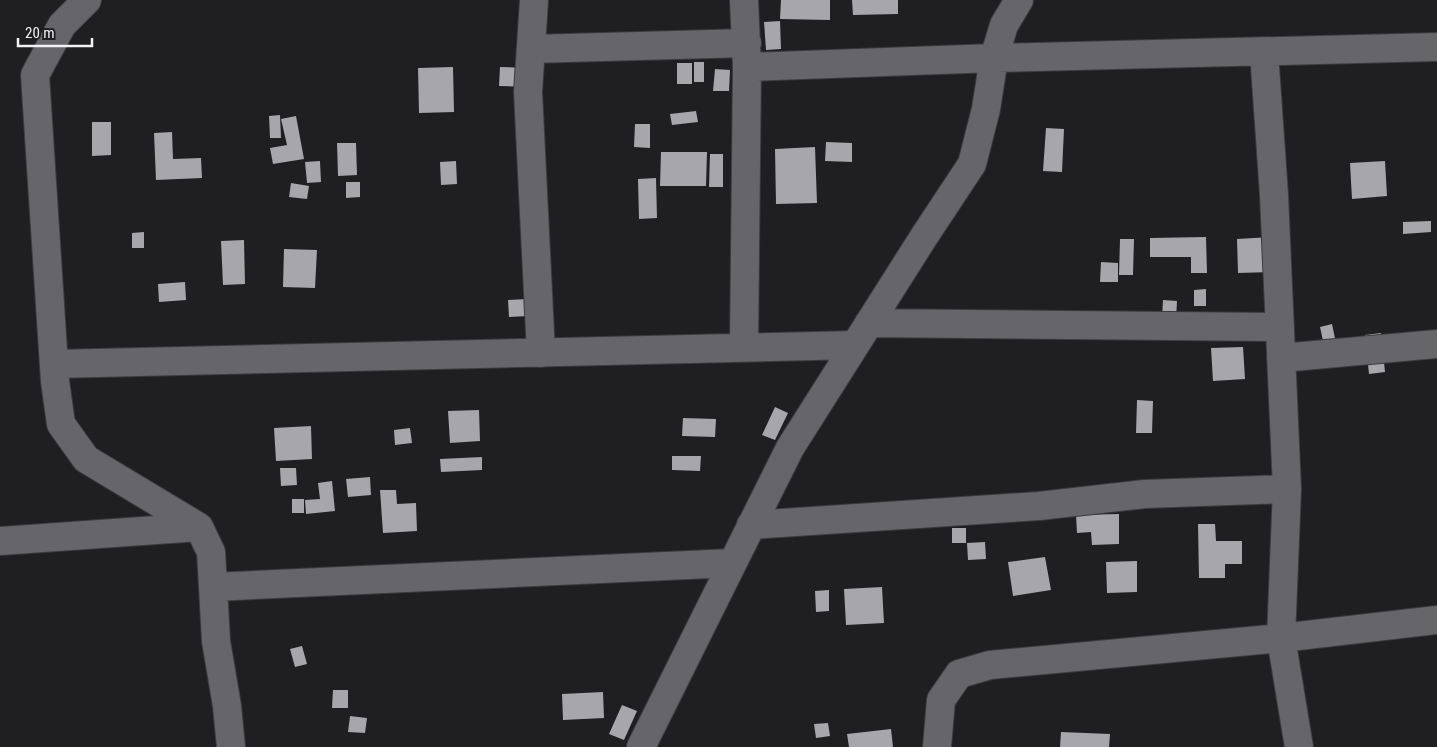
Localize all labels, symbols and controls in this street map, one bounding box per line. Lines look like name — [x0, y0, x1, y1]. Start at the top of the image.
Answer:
scale bar — [18, 15, 91, 47]
text: 20 m — [25, 24, 55, 42]

